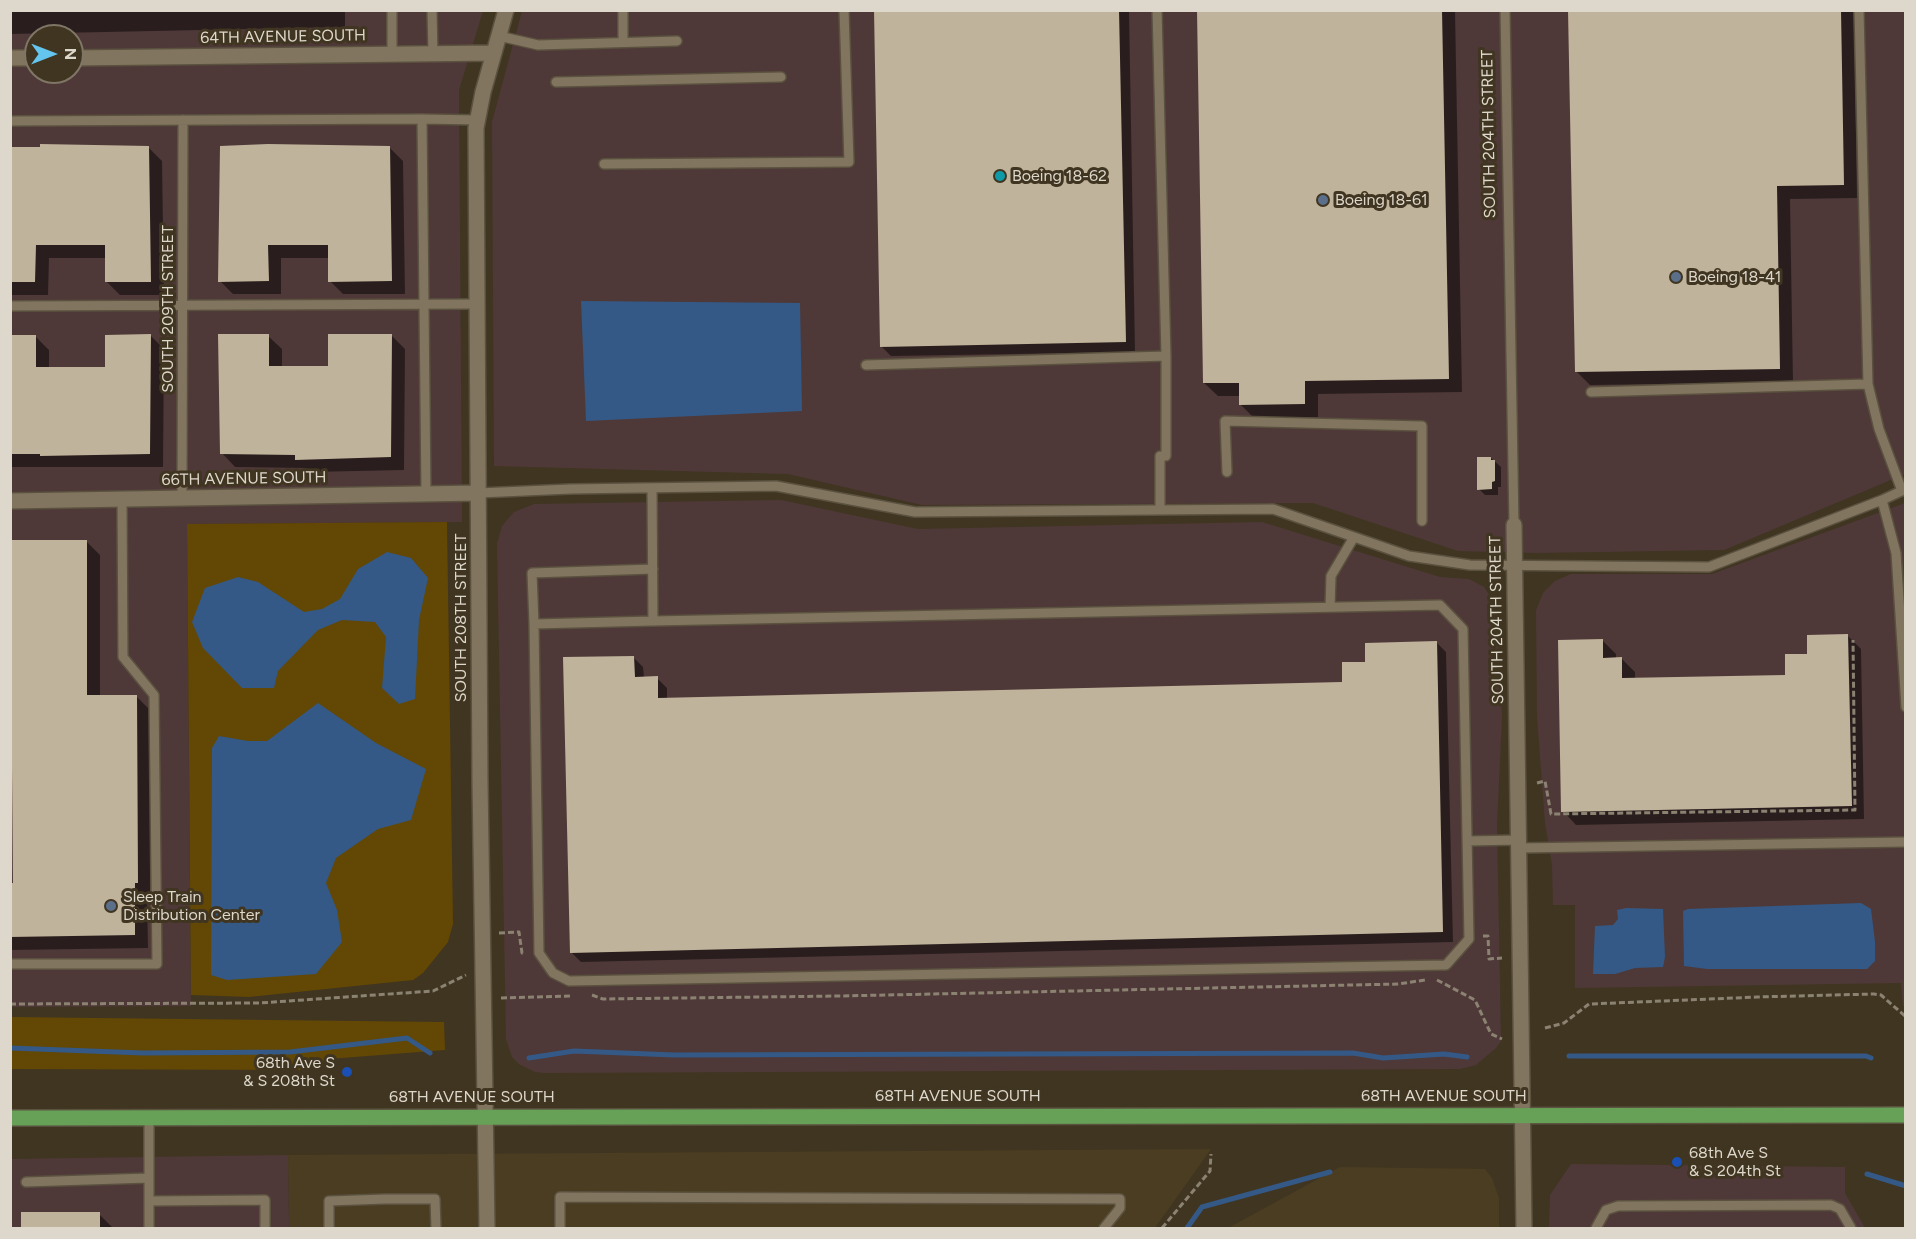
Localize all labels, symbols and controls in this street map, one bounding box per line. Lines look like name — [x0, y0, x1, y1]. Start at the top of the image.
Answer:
north arrow — [24, 24, 84, 84]
street label: 64TH AVENUE SOUTH — [200, 26, 366, 48]
text: N — [61, 48, 80, 60]
street label: SOUTH 204TH STREET — [1478, 50, 1500, 218]
place label: Boeing 18-62 — [1012, 166, 1107, 186]
marker: Boeing 18-62 — [993, 169, 1007, 183]
place label: Boeing 18-61 — [1335, 190, 1428, 210]
marker: Boeing 18-61 — [1316, 193, 1330, 207]
street label: SOUTH 209TH STREET — [158, 225, 178, 393]
place label: Boeing 18-41 — [1688, 267, 1781, 287]
marker: Boeing 18-41 — [1669, 270, 1683, 284]
street label: 66TH AVENUE SOUTH — [161, 468, 327, 490]
street label: SOUTH 208TH STREET — [451, 534, 471, 702]
street label: SOUTH 204TH STREET — [1486, 536, 1508, 704]
place label: Sleep Train Distribution Center — [123, 887, 260, 925]
marker: Sleep Train Distribution Center — [104, 899, 118, 913]
place label: 68th Ave S & S 208th St — [243, 1053, 335, 1091]
marker: 68th Ave S & S 208th St — [340, 1065, 354, 1079]
street label: 68TH AVENUE SOUTH — [875, 1086, 1041, 1106]
street label: 68TH AVENUE SOUTH — [1361, 1086, 1527, 1106]
street label: 68TH AVENUE SOUTH — [389, 1087, 555, 1107]
place label: 68th Ave S & S 204th St — [1689, 1143, 1781, 1181]
marker: 68th Ave S & S 204th St — [1670, 1155, 1684, 1169]

